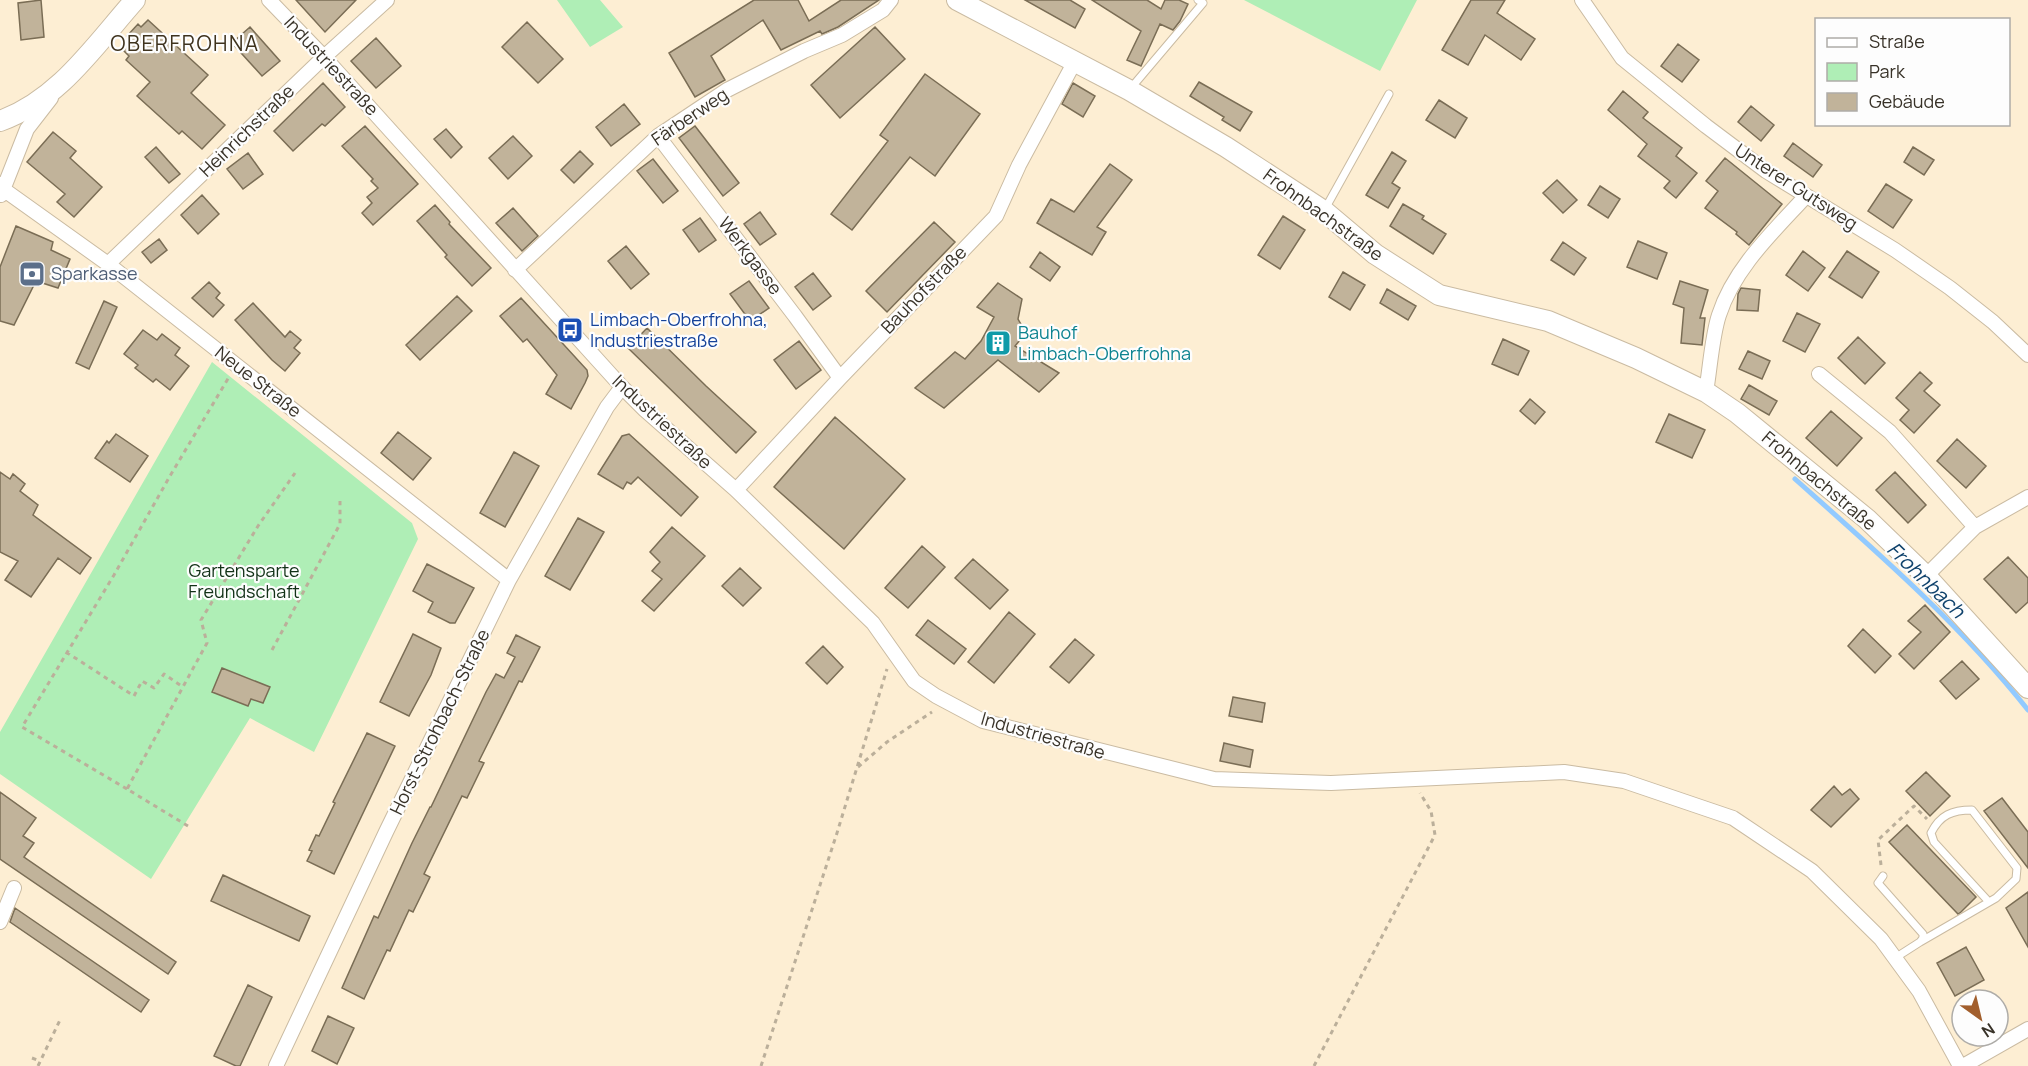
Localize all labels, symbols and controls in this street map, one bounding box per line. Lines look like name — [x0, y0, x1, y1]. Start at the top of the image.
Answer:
street label: Industriestraße — [279, 10, 384, 120]
legend — [1815, 18, 2010, 126]
district label: OBERFROHNA — [110, 29, 260, 57]
text: Straße — [1869, 29, 1925, 53]
text: Park — [1869, 59, 1906, 83]
street label: Heinrichstraße — [194, 79, 299, 182]
street label: Färberweg — [646, 82, 732, 151]
text: Gebäude — [1869, 89, 1945, 113]
street label: Unterer Gutsweg — [1730, 137, 1863, 235]
street label: Frohnbachstraße — [1259, 163, 1388, 266]
street label: Werkgasse — [714, 212, 788, 299]
street label: Bauhofstraße — [875, 240, 971, 338]
bank icon: Sparkasse — [17, 259, 47, 289]
place label: Sparkasse — [51, 261, 138, 285]
place label: Limbach-Oberfrohna, Industriestraße — [590, 307, 768, 352]
bus stop icon: Limbach-Oberfrohna, Industriestraße — [555, 315, 585, 345]
place label: Bauhof Limbach-Oberfrohna — [1018, 320, 1191, 365]
building icon: Bauhof Limbach-Oberfrohna — [983, 328, 1013, 358]
street label: Neue Straße — [210, 340, 307, 422]
street label: Industriestraße — [608, 369, 718, 474]
street label: Frohnbachstraße — [1757, 425, 1882, 535]
water label: Frohnbach — [1882, 536, 1972, 624]
park label: Gartensparte Freundschaft — [188, 558, 300, 603]
street label: Horst-Strohbach-Straße — [384, 625, 495, 818]
street label: Industriestraße — [978, 706, 1108, 764]
north arrow — [1950, 988, 2010, 1048]
text: N — [1977, 1018, 1999, 1043]

